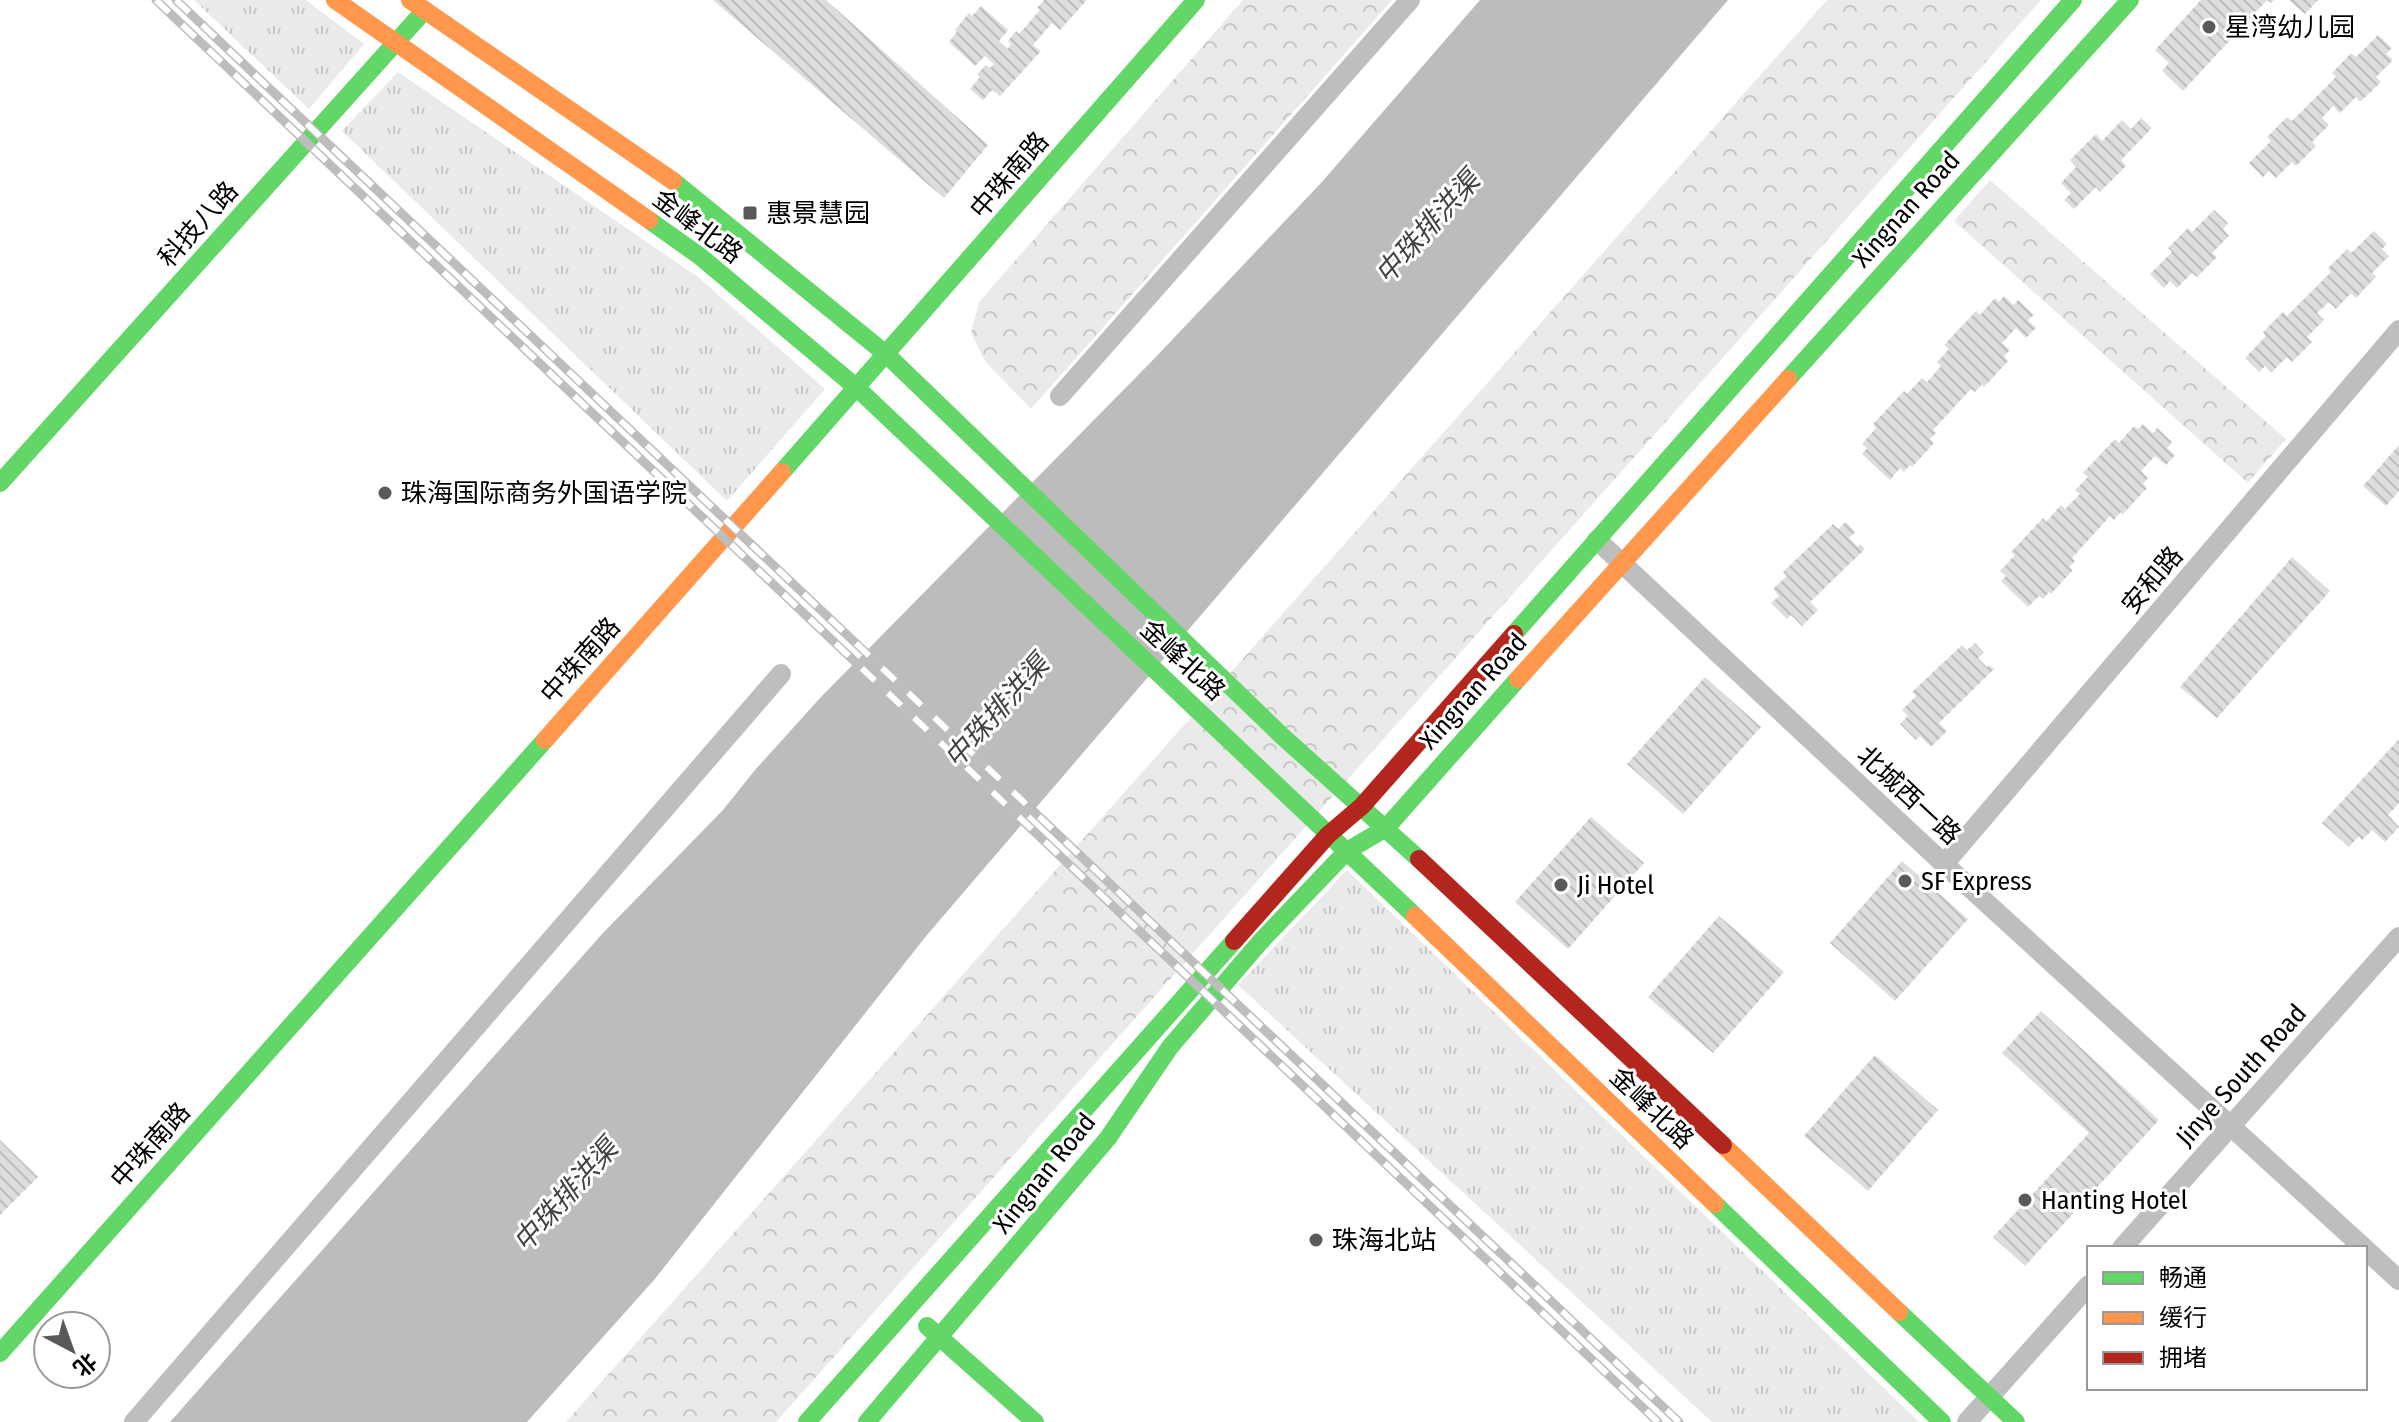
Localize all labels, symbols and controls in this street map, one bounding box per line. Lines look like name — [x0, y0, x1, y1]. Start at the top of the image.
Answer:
place label: 星湾幼儿园 — [2225, 12, 2355, 43]
marker: 星湾幼儿园 — [2200, 18, 2218, 36]
street label: 中珠南路 — [964, 126, 1055, 225]
street label: Xingnan Road — [1846, 145, 1967, 274]
water label: 中珠排洪渠 — [1368, 161, 1489, 290]
street label: 科技八路 — [152, 175, 245, 273]
street label: 金峰北路 — [647, 183, 749, 270]
place label: 惠景慧园 — [766, 198, 870, 229]
marker: 惠景慧园 — [741, 204, 759, 222]
place label: 珠海国际商务外国语学院 — [401, 478, 687, 509]
marker: 珠海国际商务外国语学院 — [376, 484, 394, 502]
street label: 安和路 — [2115, 540, 2189, 620]
street label: 中珠南路 — [534, 611, 627, 709]
street label: 金峰北路 — [1134, 614, 1231, 707]
street label: Xingnan Road — [1413, 627, 1534, 756]
water label: 中珠排洪渠 — [937, 645, 1058, 774]
street label: 北城西一路 — [1851, 740, 1967, 851]
place label: SF Express — [1921, 866, 2032, 897]
place label: Ji Hotel — [1577, 870, 1654, 901]
marker: SF Express — [1896, 872, 1914, 890]
marker: Ji Hotel — [1552, 876, 1570, 894]
street label: Jinye South Road — [2170, 998, 2313, 1153]
street label: 金峰北路 — [1603, 1061, 1700, 1156]
street label: 中珠南路 — [104, 1096, 197, 1194]
street label: Xingnan Road — [987, 1107, 1102, 1240]
water label: 中珠排洪渠 — [506, 1129, 627, 1258]
place label: Hanting Hotel — [2041, 1185, 2188, 1216]
marker: Hanting Hotel — [2016, 1191, 2034, 1209]
place label: 珠海北站 — [1332, 1225, 1436, 1256]
marker: 珠海北站 — [1307, 1231, 1325, 1249]
legend — [2087, 1246, 2367, 1390]
text: 畅通 — [2159, 1264, 2207, 1292]
text: 缓行 — [2159, 1304, 2207, 1332]
north arrow — [32, 1310, 112, 1390]
text: 拥堵 — [2159, 1344, 2207, 1372]
text: 北 — [68, 1347, 102, 1382]

